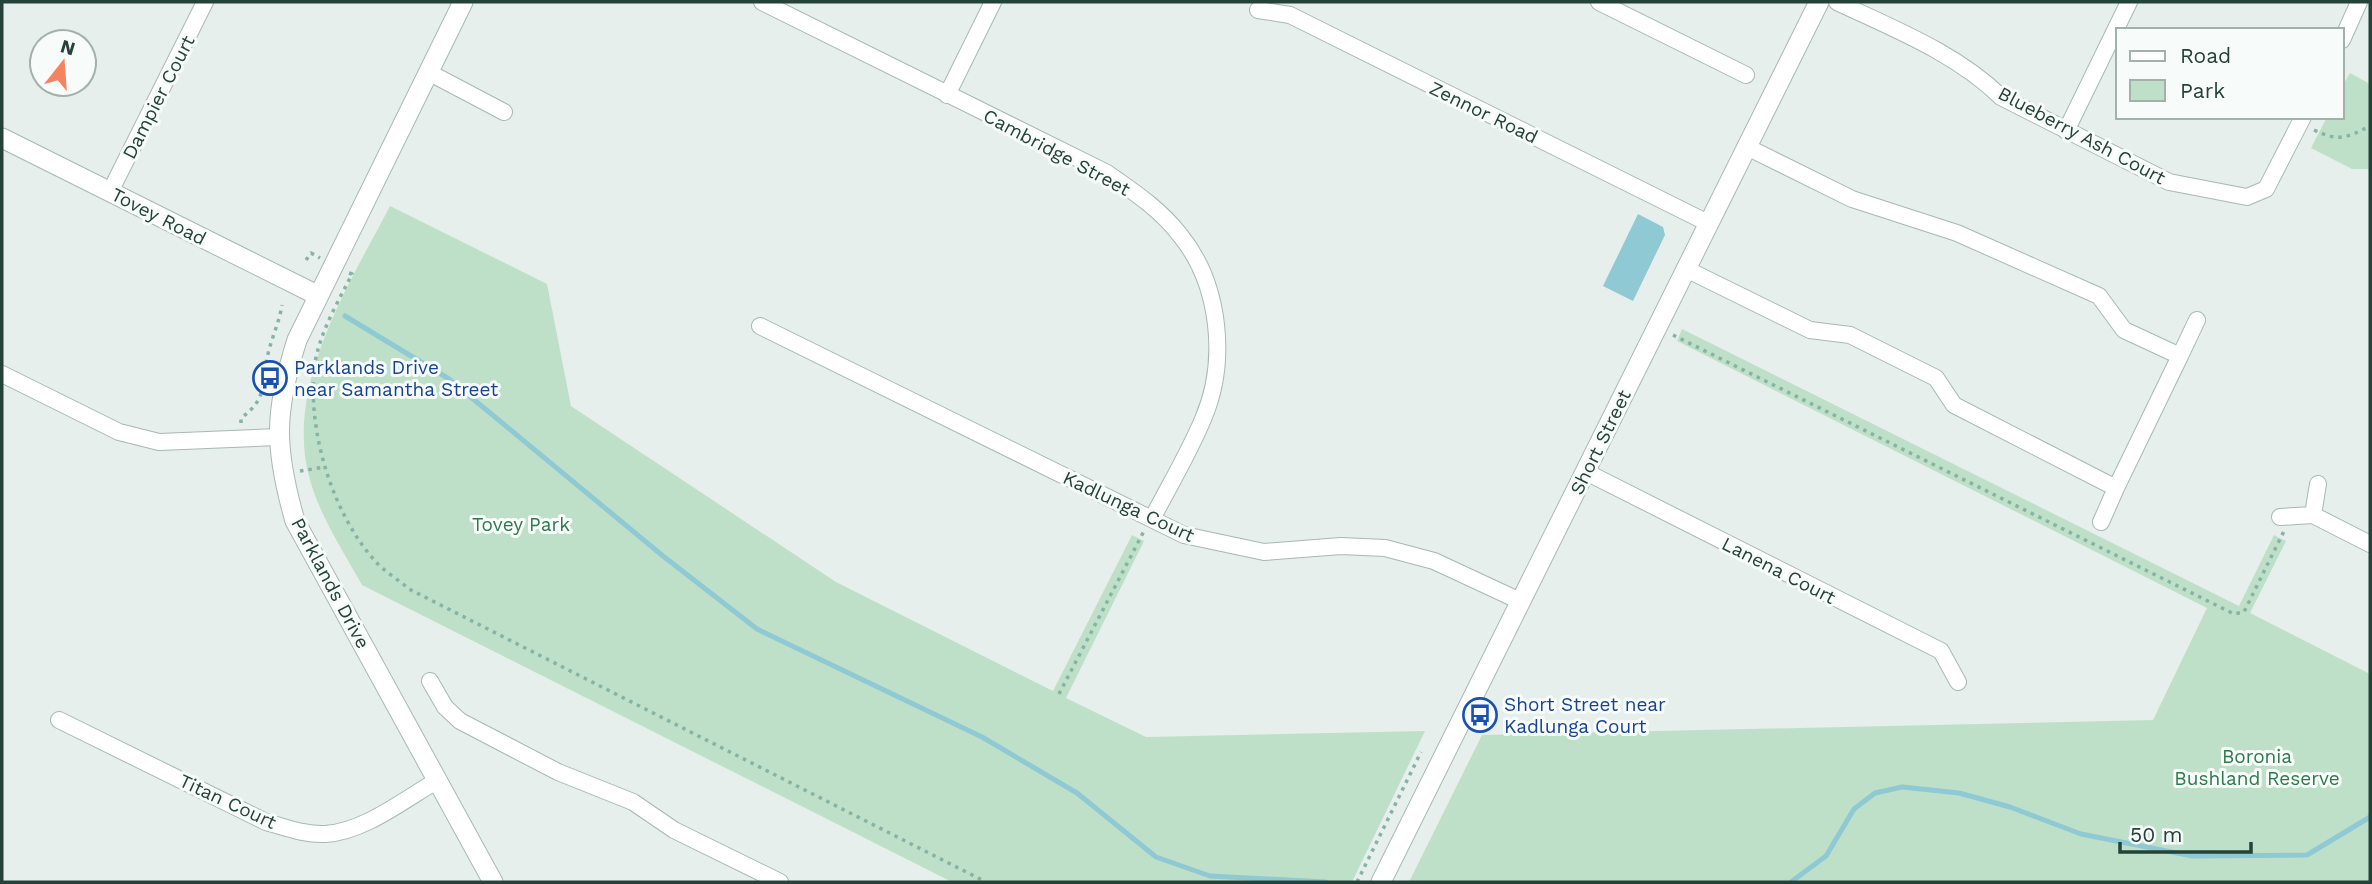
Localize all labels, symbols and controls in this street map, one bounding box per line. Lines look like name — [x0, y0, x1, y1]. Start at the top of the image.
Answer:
north arrow — [28, 28, 98, 98]
legend — [2116, 28, 2344, 119]
street label: Dampier Court — [117, 32, 199, 163]
text: N — [58, 34, 78, 60]
text: Road — [2180, 43, 2231, 68]
street label: Zennor Road — [1426, 76, 1542, 149]
text: Park — [2180, 78, 2225, 103]
street label: Blueberry Ash Court — [1994, 82, 2169, 189]
street label: Cambridge Street — [979, 104, 1134, 201]
street label: Tovey Road — [107, 183, 210, 250]
place label: Parklands Drive near Samantha Street — [294, 356, 498, 401]
bus stop icon: Parklands Drive near Samantha Street — [251, 359, 289, 397]
street label: Short Street — [1565, 386, 1636, 499]
street label: Kadlunga Court — [1059, 466, 1198, 547]
park label: Tovey Park — [472, 513, 570, 536]
street label: Parklands Drive — [286, 514, 375, 653]
street label: Lanena Court — [1718, 532, 1840, 609]
place label: Short Street near Kadlunga Court — [1504, 693, 1666, 738]
bus stop icon: Short Street near Kadlunga Court — [1461, 696, 1499, 734]
park label: Boronia Bushland Reserve — [2174, 745, 2340, 790]
street label: Titan Court — [176, 769, 280, 834]
scale bar — [2120, 810, 2251, 854]
text: 50 m — [2130, 822, 2182, 847]

